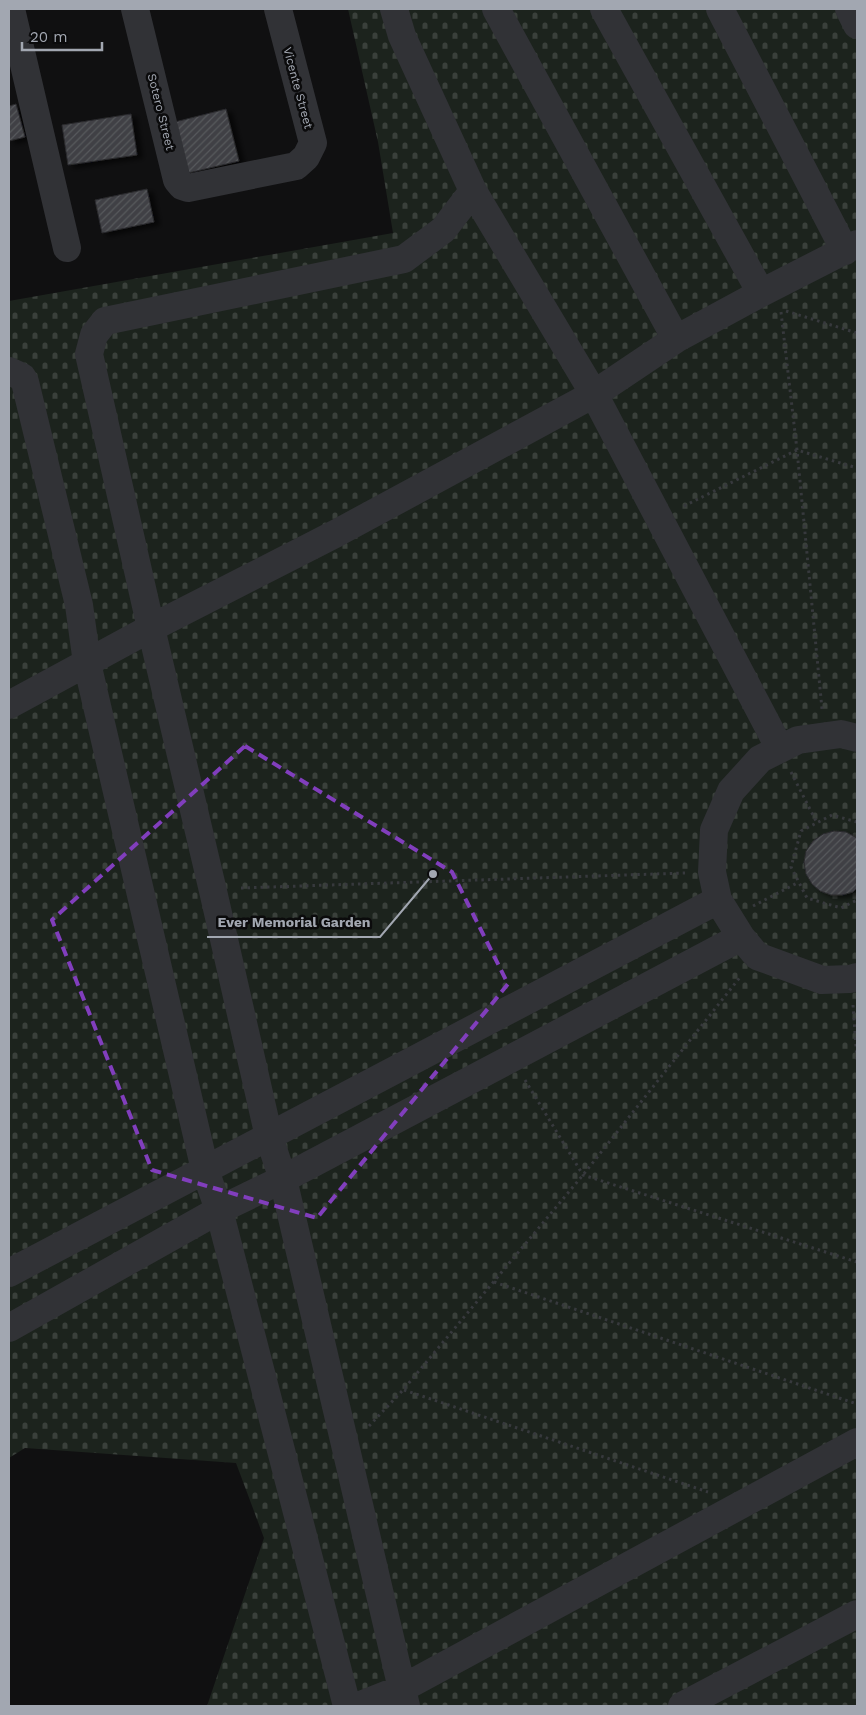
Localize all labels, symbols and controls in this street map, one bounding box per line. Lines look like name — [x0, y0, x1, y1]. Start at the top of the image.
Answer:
scale bar — [22, 20, 102, 52]
text: 20 m — [30, 28, 68, 46]
street label: Vicente Street — [280, 46, 316, 130]
street label: Sotero Street — [145, 72, 177, 152]
callout: Ever Memorial Garden — [207, 908, 380, 937]
text: Ever Memorial Garden — [218, 914, 370, 930]

